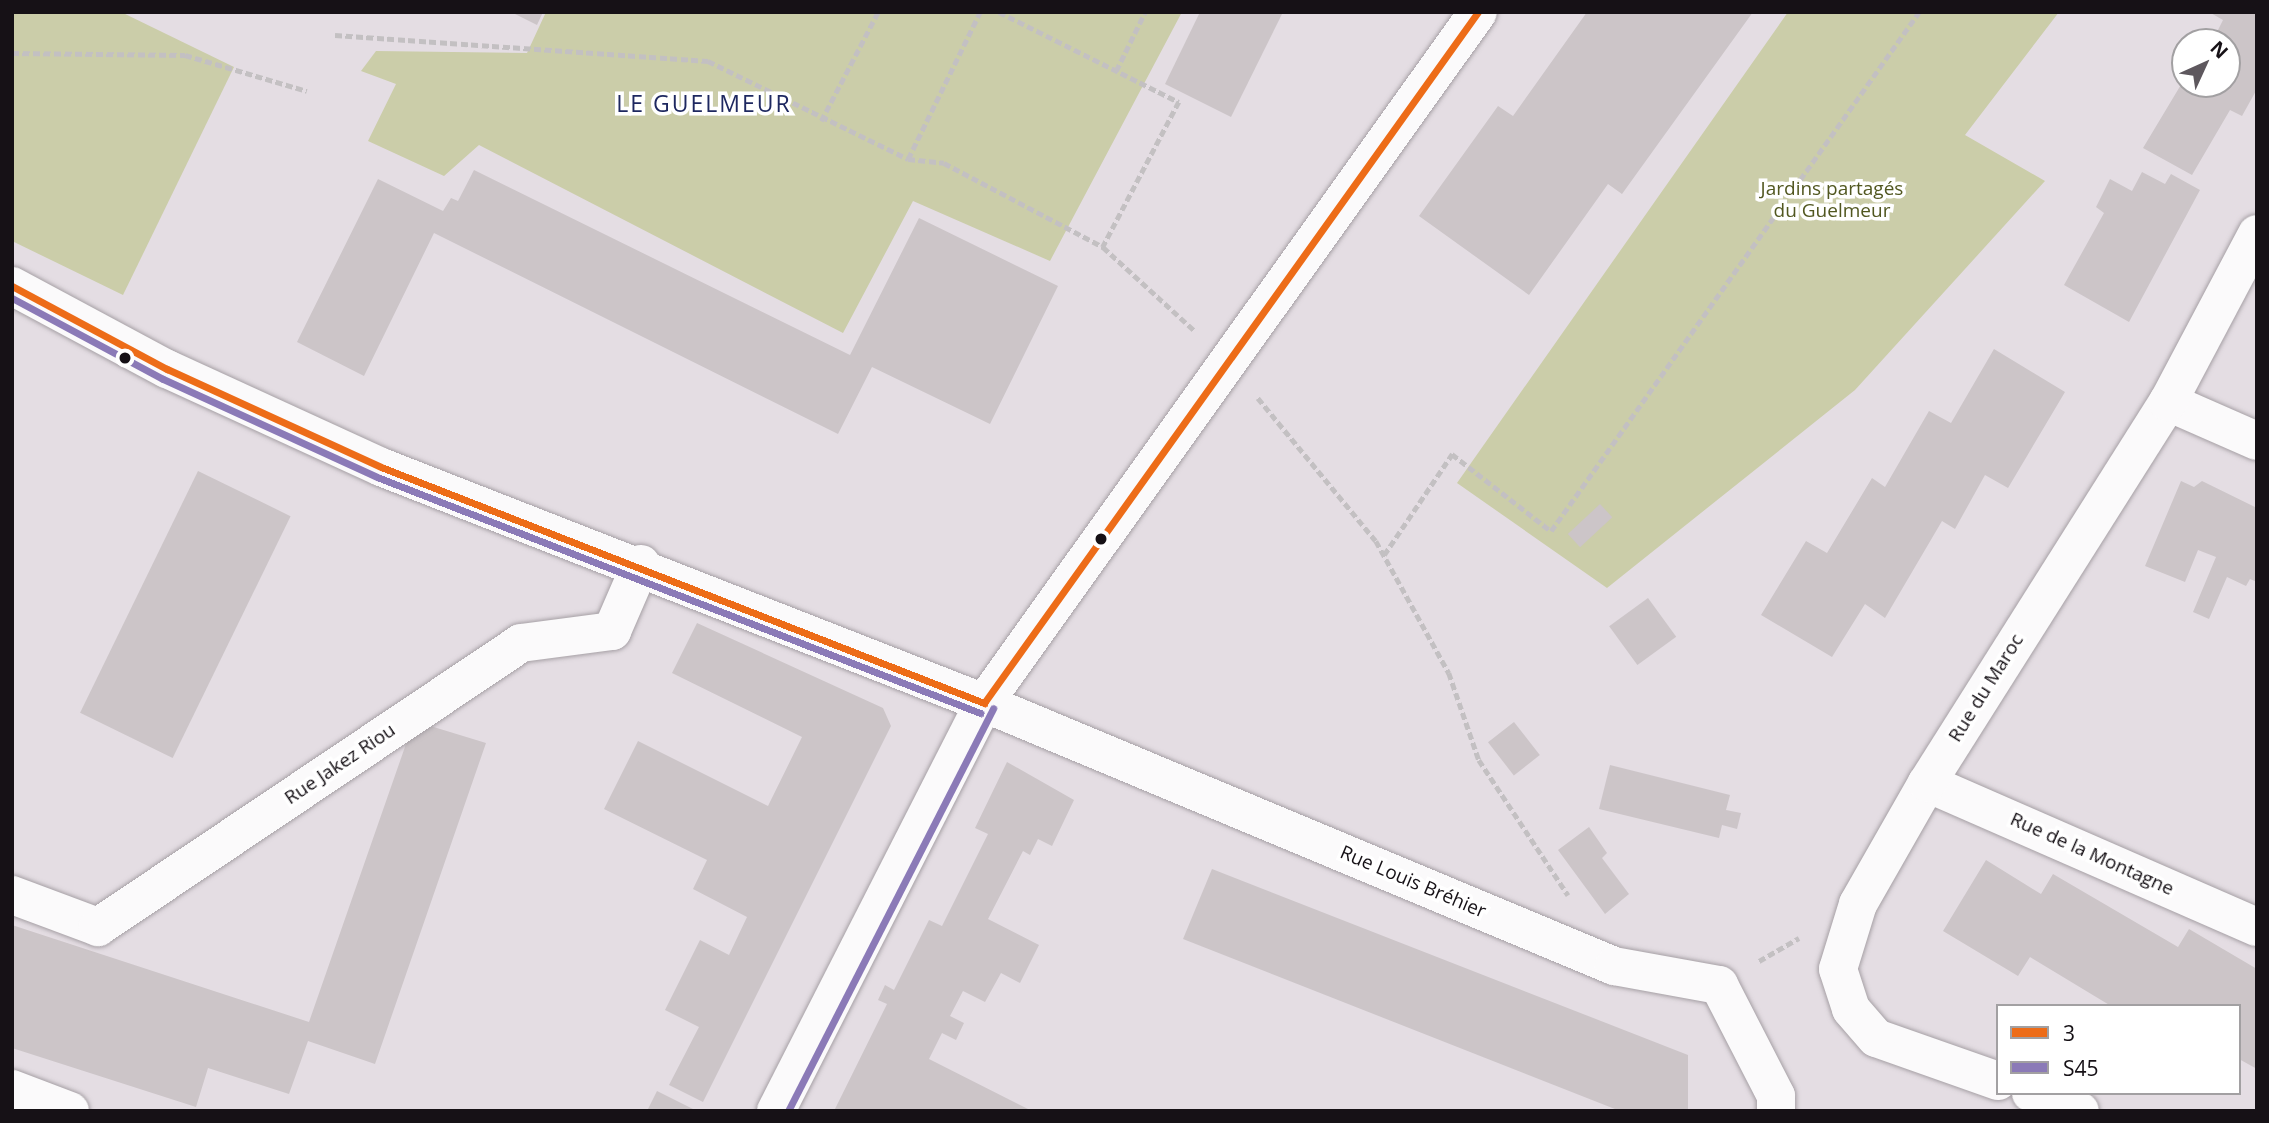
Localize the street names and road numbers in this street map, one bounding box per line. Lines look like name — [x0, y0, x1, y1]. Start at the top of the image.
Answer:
street label: Rue du Maroc — [1944, 630, 2028, 746]
street label: Rue Jakez Riou — [280, 719, 400, 809]
street label: Rue de la Montagne — [2007, 808, 2177, 900]
street label: Rue Louis Bréhier — [1337, 841, 1489, 923]

